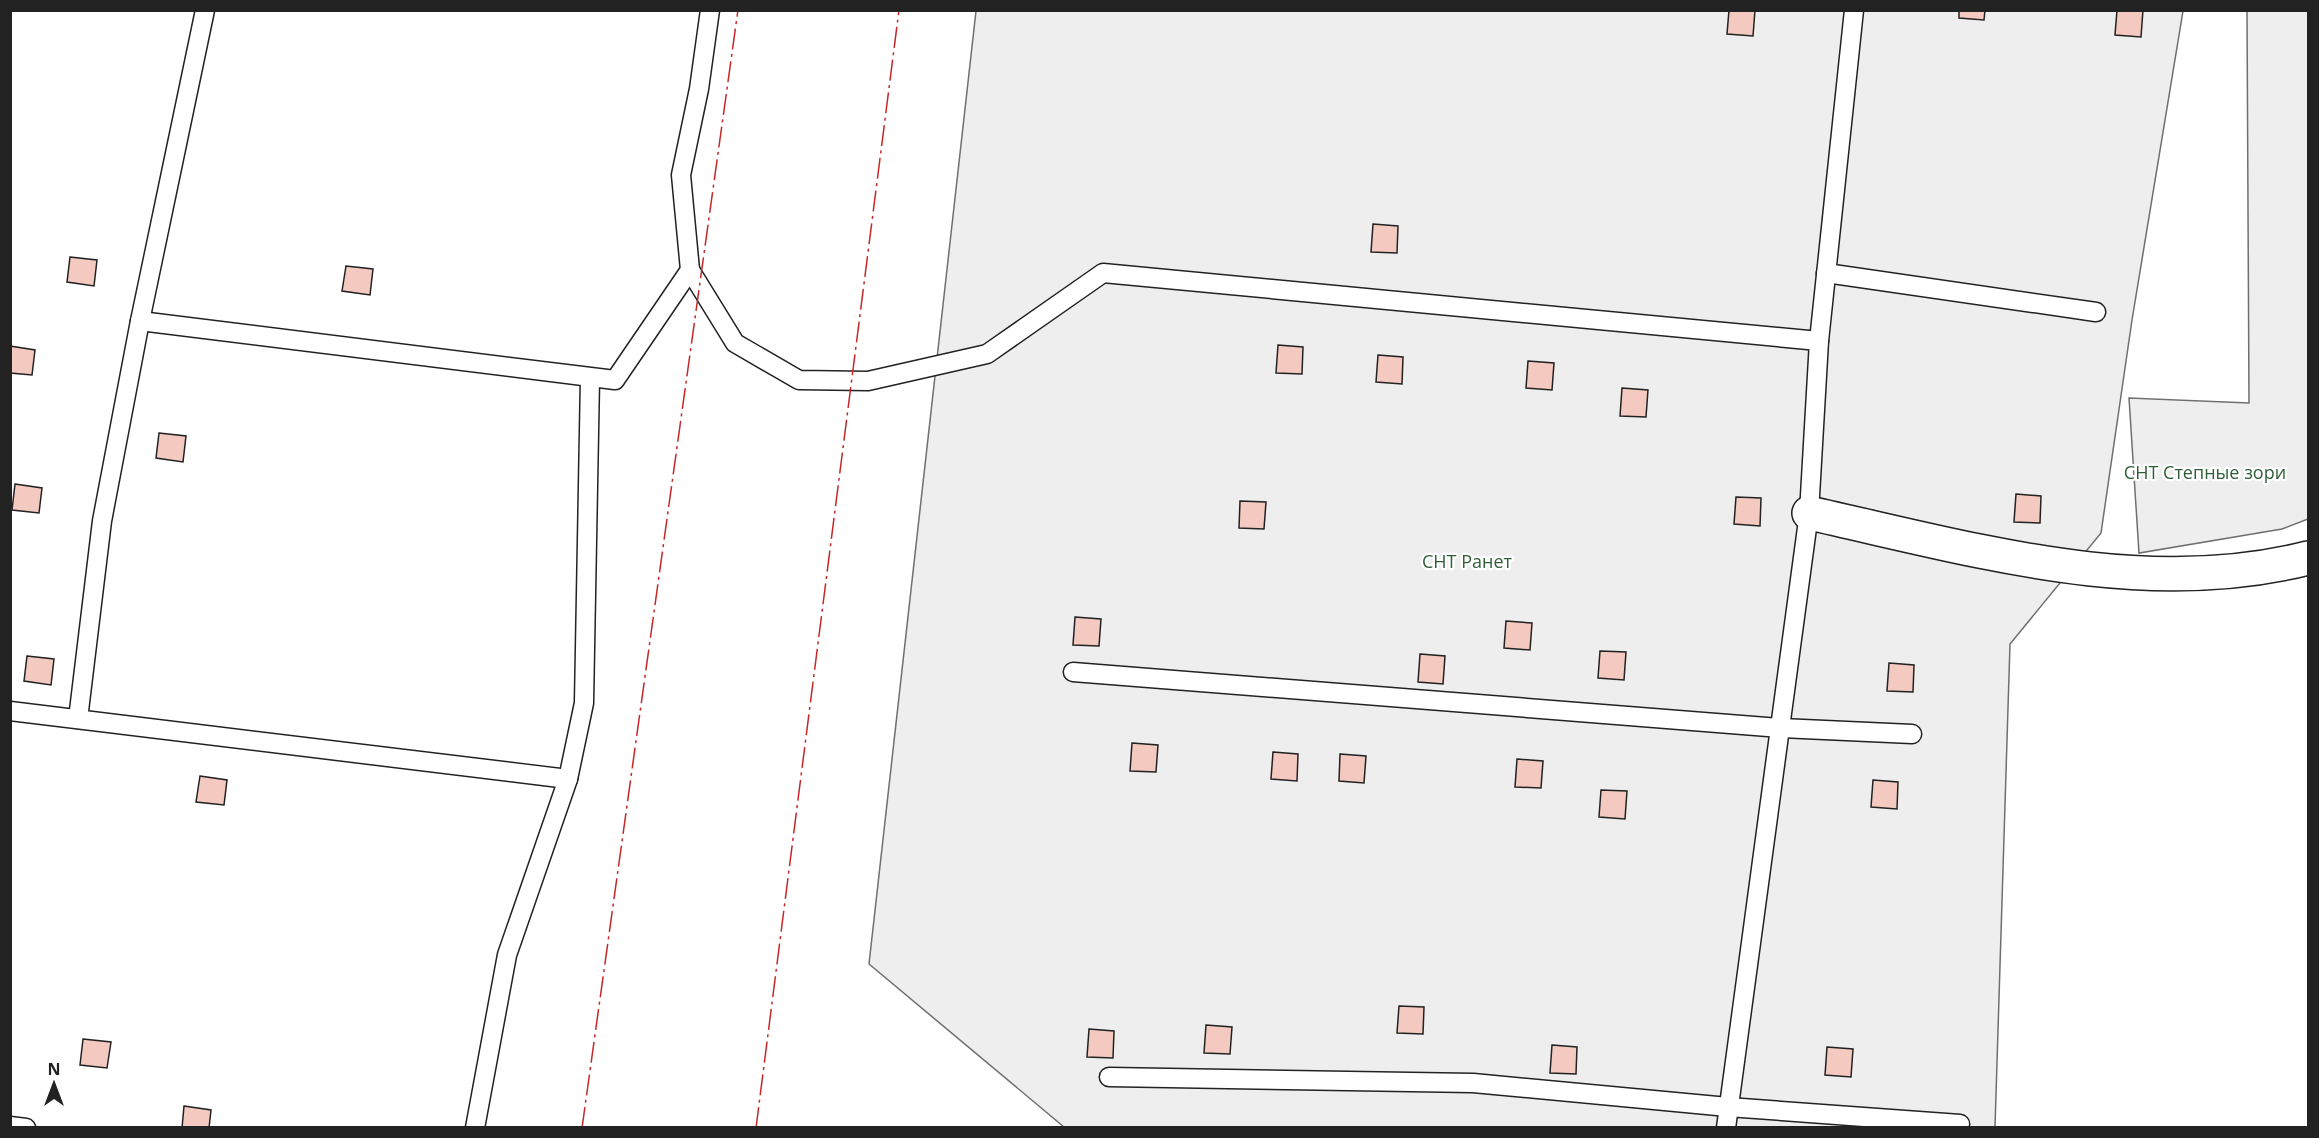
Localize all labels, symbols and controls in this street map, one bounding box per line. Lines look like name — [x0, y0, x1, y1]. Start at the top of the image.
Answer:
park label: СНТ Степные зори — [2124, 460, 2286, 484]
park label: СНТ Ранет — [1422, 549, 1513, 573]
north arrow — [24, 1054, 84, 1114]
text: N — [47, 1058, 61, 1080]

